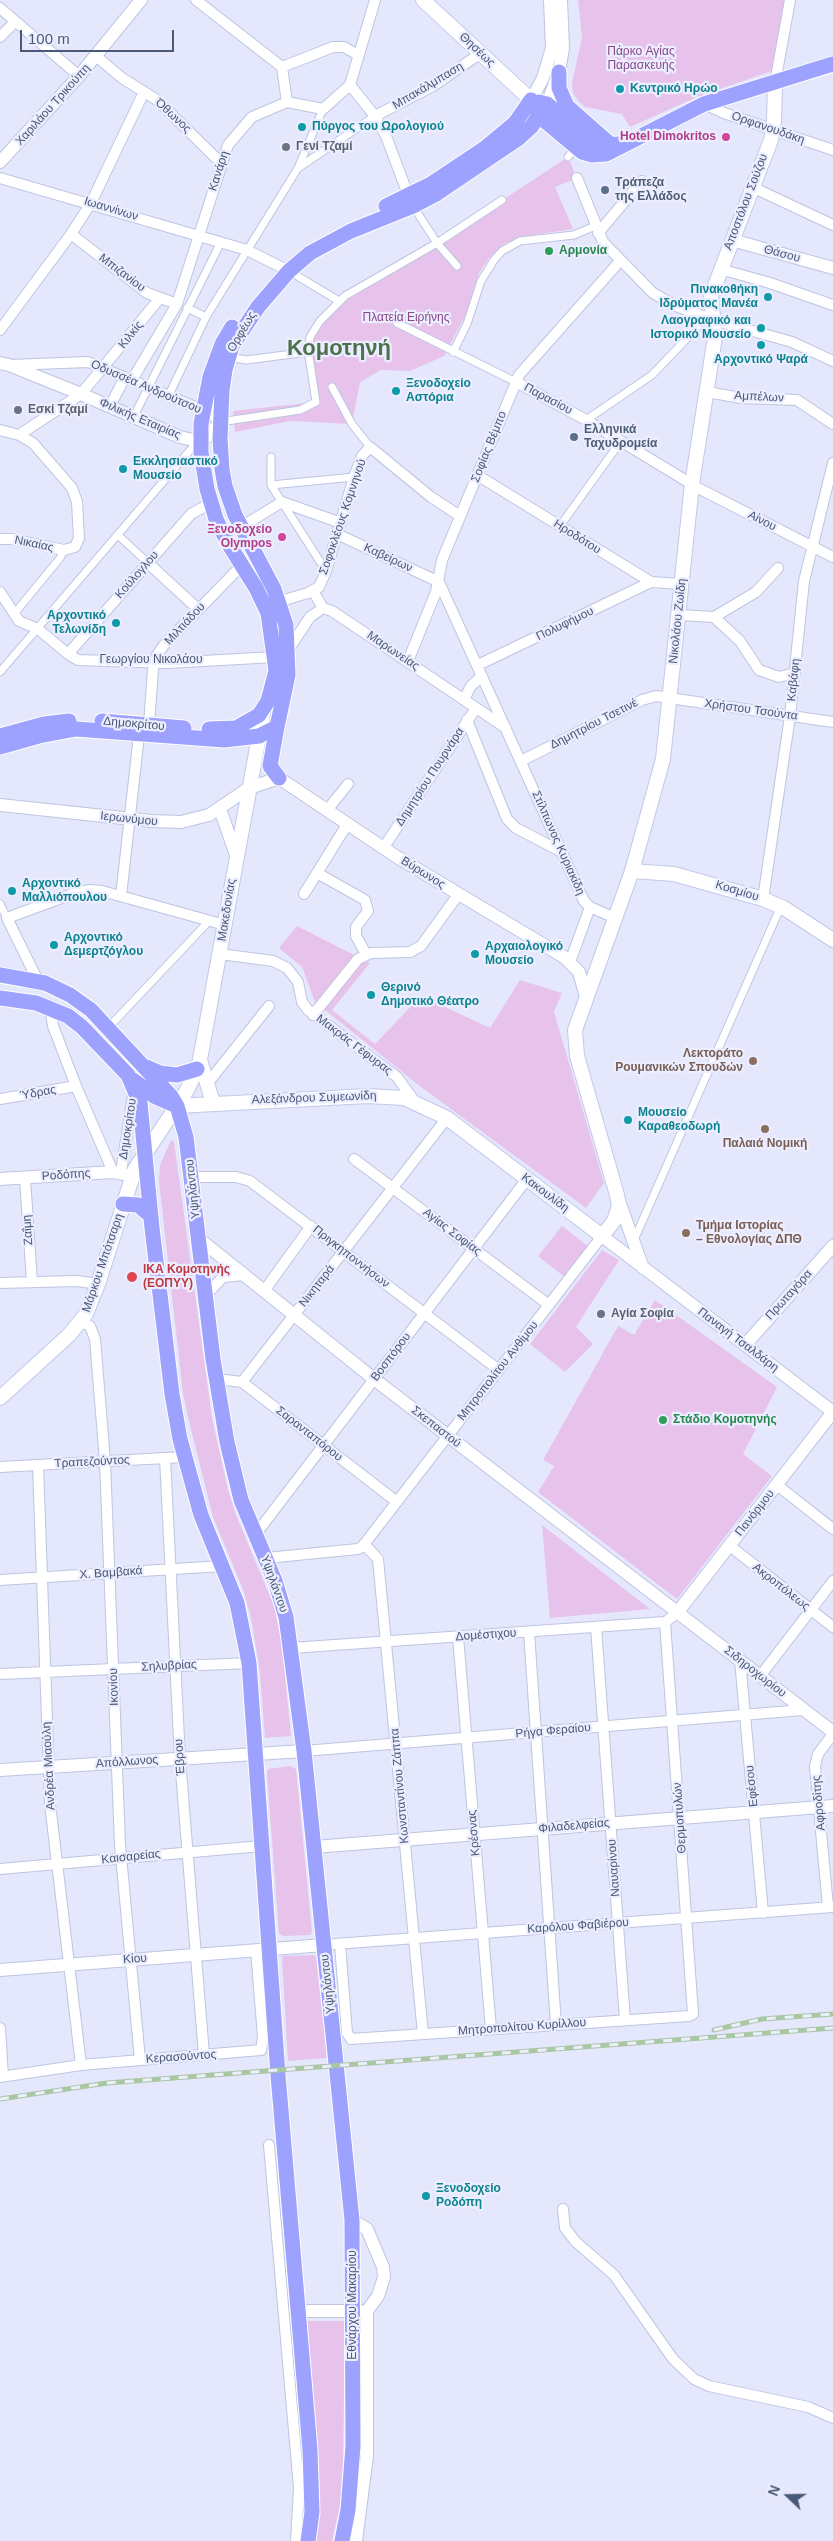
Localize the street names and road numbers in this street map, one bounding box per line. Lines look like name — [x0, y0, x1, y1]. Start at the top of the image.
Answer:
street label: Θησέως — [456, 30, 498, 70]
street label: Μπακάλμπαση — [390, 59, 466, 113]
street label: Χαριλάου Τρικούπη — [13, 61, 93, 149]
street label: Όθωνος — [152, 96, 194, 136]
street label: Ορφανουδάκη — [730, 109, 806, 147]
street label: Κανάρη — [206, 149, 232, 193]
street label: Αποστόλου Σούζου — [721, 152, 771, 252]
street label: Ιωαννίνων — [82, 194, 140, 224]
street label: Θάσου — [762, 242, 802, 266]
street label: Μπιζανίου — [96, 251, 148, 295]
street label: Ορφέως — [224, 309, 260, 355]
street label: Κιλκίς — [116, 318, 146, 352]
street label: Οδυσσέα Ανδρούτσου — [89, 357, 203, 417]
street label: Παρασίου — [521, 380, 575, 418]
street label: Αμπέλων — [734, 389, 784, 405]
street label: Φιλικής Εταιρίας — [97, 395, 183, 443]
street label: Σοφίας Βέμπο — [468, 409, 510, 485]
street label: Σοφοκλέους Κομνηνού — [316, 457, 370, 577]
street label: Αίνου — [745, 508, 779, 534]
street label: Ηροδότου — [551, 517, 603, 557]
street label: Νικαίας — [13, 533, 55, 555]
street label: Καβείρων — [361, 541, 415, 575]
street label: Κούλογλου — [112, 548, 162, 602]
street label: Νικολάου Ζωίδη — [666, 578, 690, 664]
street label: Μιλτιάδου — [162, 600, 208, 648]
street label: Πολυφήμου — [534, 604, 596, 644]
street label: Μαρωνείας — [364, 628, 422, 674]
street label: Γεωργίου Νικολάου — [99, 653, 203, 667]
street label: Καβάφη — [785, 658, 803, 702]
street label: Δημητρίου Τσετινέ — [548, 696, 640, 752]
street label: Χρήστου Τσούντα — [703, 696, 799, 724]
street label: Δημοκρίτου — [103, 714, 165, 734]
street label: Δημητρίου Πουρνάρα — [393, 725, 467, 829]
street label: Στίλπωνος Κυριακίδη — [529, 789, 587, 897]
street label: Ιερωνύμου — [100, 809, 158, 829]
street label: Βύρωνος — [398, 854, 448, 892]
street label: Μακεδονίας — [215, 878, 239, 942]
street label: Κοσμίου — [713, 878, 761, 904]
street label: Μακράς Γέφυρας — [313, 1012, 395, 1078]
street label: Ύδρας — [19, 1083, 57, 1103]
street label: Αλεξάνδρου Συμεωνίδη — [251, 1089, 377, 1107]
street label: Δημοκρίτου — [116, 1097, 140, 1161]
street label: Υψηλάντου — [183, 1159, 203, 1219]
street label: Ροδόπης — [41, 1166, 91, 1184]
street label: Κακουλίδη — [518, 1170, 572, 1216]
street label: Αγίας Σοφίας — [420, 1205, 484, 1259]
street label: Μάρκου Μπότσαρη — [79, 1212, 127, 1314]
street label: Ζαΐμη — [20, 1214, 36, 1246]
street label: Πριγκηποννήσων — [310, 1223, 392, 1291]
street label: Νικηταρά — [296, 1262, 338, 1310]
street label: Πρωταγόρα — [763, 1267, 815, 1323]
street label: Παναγή Τσαλδάρη — [695, 1305, 781, 1375]
street label: Μητροπολίτου Ανθίμου — [455, 1318, 541, 1424]
street label: Βοσπόρου — [368, 1330, 414, 1384]
street label: Σκεπαστού — [408, 1403, 464, 1451]
street label: Σαρανταπόρου — [273, 1404, 345, 1464]
street label: Τραπεζούντος — [54, 1453, 130, 1471]
street label: Πανόρμου — [732, 1487, 778, 1539]
street label: Υψηλάντου — [257, 1553, 291, 1615]
street label: Ακροπόλεως — [750, 1560, 812, 1614]
street label: Χ. Βαμβακά — [79, 1564, 143, 1582]
street label: Δομέστιχου — [455, 1626, 517, 1644]
street label: Σιδηροχωρίου — [721, 1643, 789, 1701]
street label: Σηλυβρίας — [141, 1657, 197, 1675]
street label: Ικονίου — [106, 1668, 122, 1706]
street label: Ανδρέα Μιαούλη — [39, 1721, 59, 1811]
street label: Ρήγα Φεραίου — [515, 1721, 591, 1741]
street label: Κωνσταντίνου Ζάππα — [388, 1728, 412, 1844]
street label: Έβρου — [172, 1738, 188, 1776]
street label: Απόλλωνος — [95, 1753, 159, 1771]
street label: Εφέσου — [743, 1764, 761, 1808]
street label: Αφροδίτης — [809, 1775, 829, 1831]
street label: Θερμοπυλών — [670, 1782, 690, 1854]
street label: Κρέσνας — [465, 1809, 483, 1857]
street label: Φιλαδελφείας — [538, 1816, 610, 1836]
street label: Ναυαρίνου — [605, 1839, 623, 1897]
street label: Καισαρείας — [101, 1847, 161, 1867]
street label: Καρόλου Φαβιέρου — [527, 1915, 629, 1937]
street label: Κίου — [123, 1951, 147, 1967]
street label: Υψηλάντου — [318, 1954, 338, 2014]
street label: Μητροπολίτου Κυρίλλου — [458, 2015, 586, 2039]
street label: Κερασούντος — [145, 2047, 217, 2067]
street label: Εθνάρχου Μακαρίου — [346, 2250, 360, 2360]

